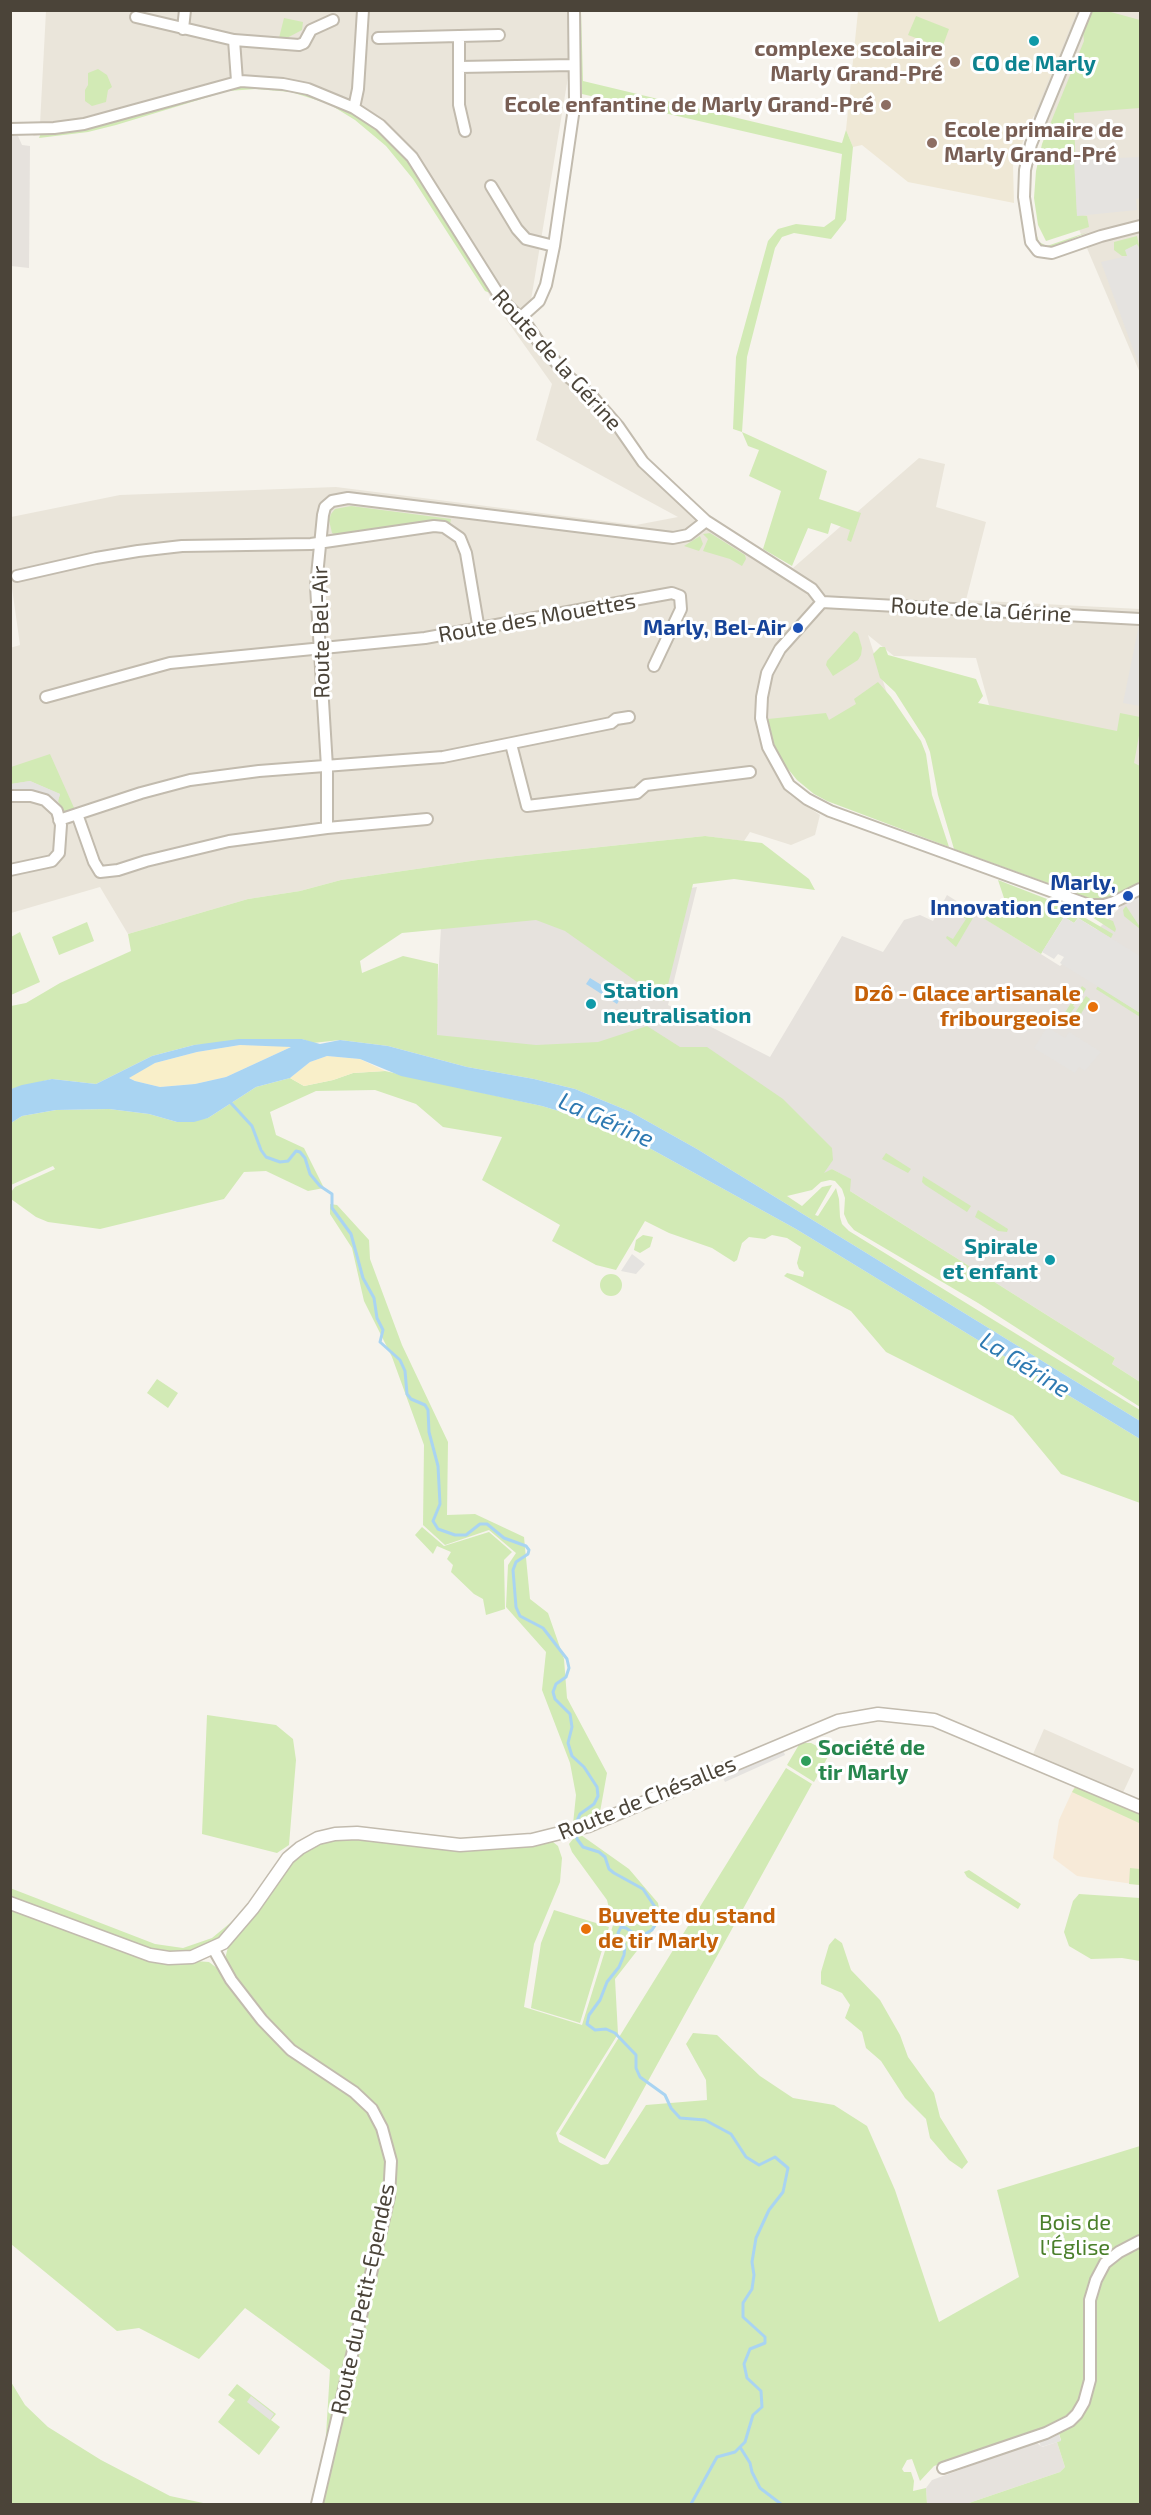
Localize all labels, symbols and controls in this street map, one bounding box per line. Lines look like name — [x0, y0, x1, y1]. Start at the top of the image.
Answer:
marker: CO de Marly — [1027, 34, 1041, 48]
place label: complexe scolaire Marly Grand-Pré — [754, 36, 943, 88]
place label: CO de Marly — [972, 51, 1096, 77]
marker: complexe scolaire Marly Grand-Pré — [948, 55, 962, 69]
place label: Ecole enfantine de Marly Grand-Pré — [504, 92, 874, 118]
marker: Ecole enfantine de Marly Grand-Pré — [879, 98, 893, 112]
place label: Ecole primaire de Marly Grand-Pré — [944, 117, 1124, 168]
marker: Ecole primaire de Marly Grand-Pré — [925, 136, 939, 150]
street label: Route de la Gérine — [487, 284, 627, 436]
street label: Route Bel-Air — [307, 565, 335, 699]
street label: Route des Mouettes — [436, 588, 638, 648]
street label: Route de la Gérine — [890, 592, 1072, 628]
place label: Marly, Bel-Air — [643, 615, 786, 641]
marker: Marly, Bel-Air — [791, 621, 805, 635]
place label: Marly, Innovation Center — [930, 870, 1116, 921]
marker: Marly, Innovation Center — [1121, 889, 1135, 903]
place label: Station neutralisation — [603, 978, 751, 1030]
place label: Dzô - Glace artisanale fribourgeoise — [854, 981, 1081, 1032]
marker: Station neutralisation — [584, 997, 598, 1011]
marker: Dzô - Glace artisanale fribourgeoise — [1086, 1000, 1100, 1014]
water label: La Gérine — [554, 1086, 658, 1154]
place label: Spirale et enfant — [943, 1234, 1038, 1286]
marker: Spirale et enfant — [1043, 1253, 1057, 1267]
water label: La Gérine — [974, 1326, 1076, 1404]
place label: Société de tir Marly — [818, 1735, 925, 1786]
street label: Route de Chésalles — [554, 1750, 740, 1846]
marker: Société de tir Marly — [799, 1754, 813, 1768]
place label: Buvette du stand de tir Marly — [598, 1903, 776, 1954]
marker: Buvette du stand de tir Marly — [579, 1922, 593, 1936]
street label: Route du Petit-Ependes — [326, 2181, 400, 2417]
park label: Bois de l'Église — [1039, 2210, 1111, 2262]

